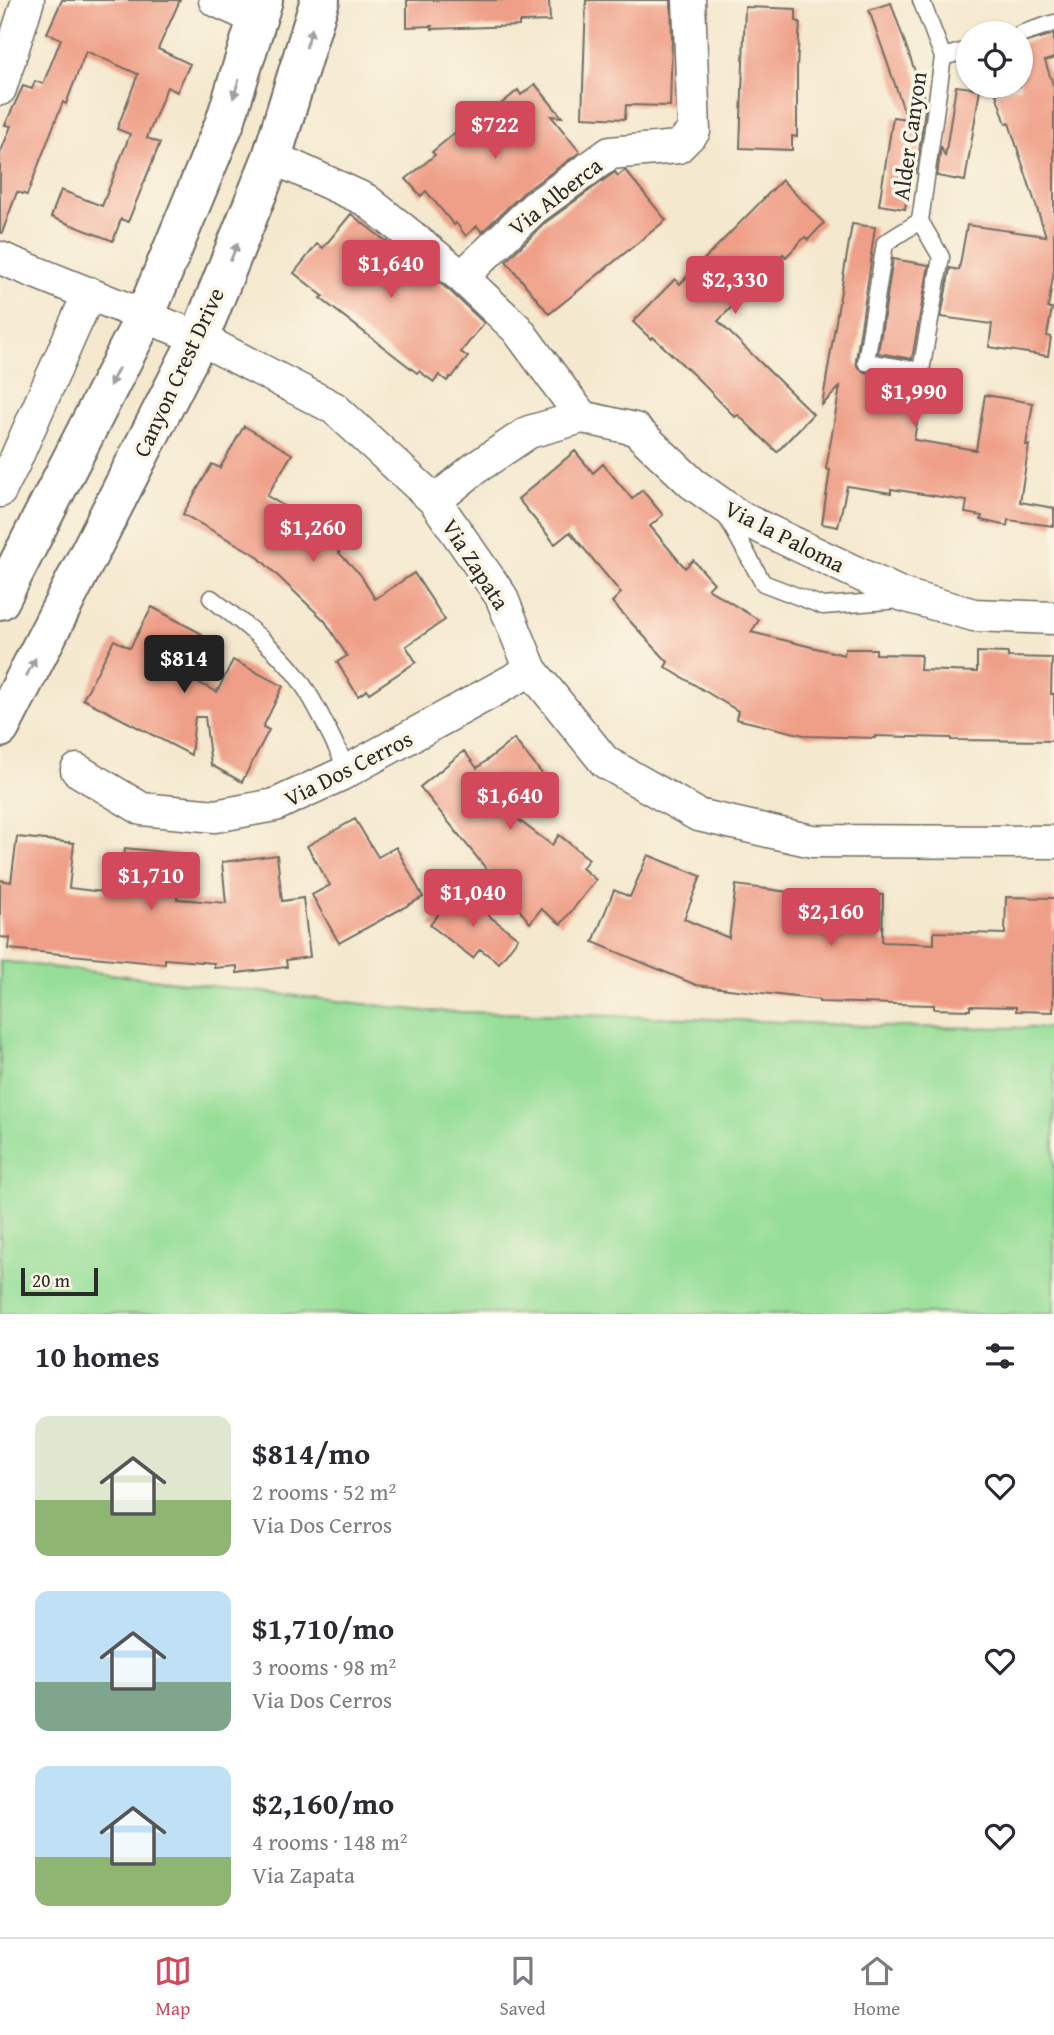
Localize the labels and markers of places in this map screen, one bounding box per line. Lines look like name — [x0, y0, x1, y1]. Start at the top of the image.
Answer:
pin: $722 — [454, 102, 536, 161]
pin: $1,640 — [334, 240, 448, 300]
pin: $2,330 — [678, 256, 792, 316]
pin: $1,990 — [857, 368, 971, 428]
pin: $1,260 — [256, 504, 370, 564]
pin: $814 — [143, 636, 225, 695]
pin: $1,640 — [453, 772, 567, 832]
pin: $1,710 — [94, 852, 208, 912]
pin: $1,040 — [416, 870, 530, 929]
pin: $2,160 — [774, 888, 888, 948]

